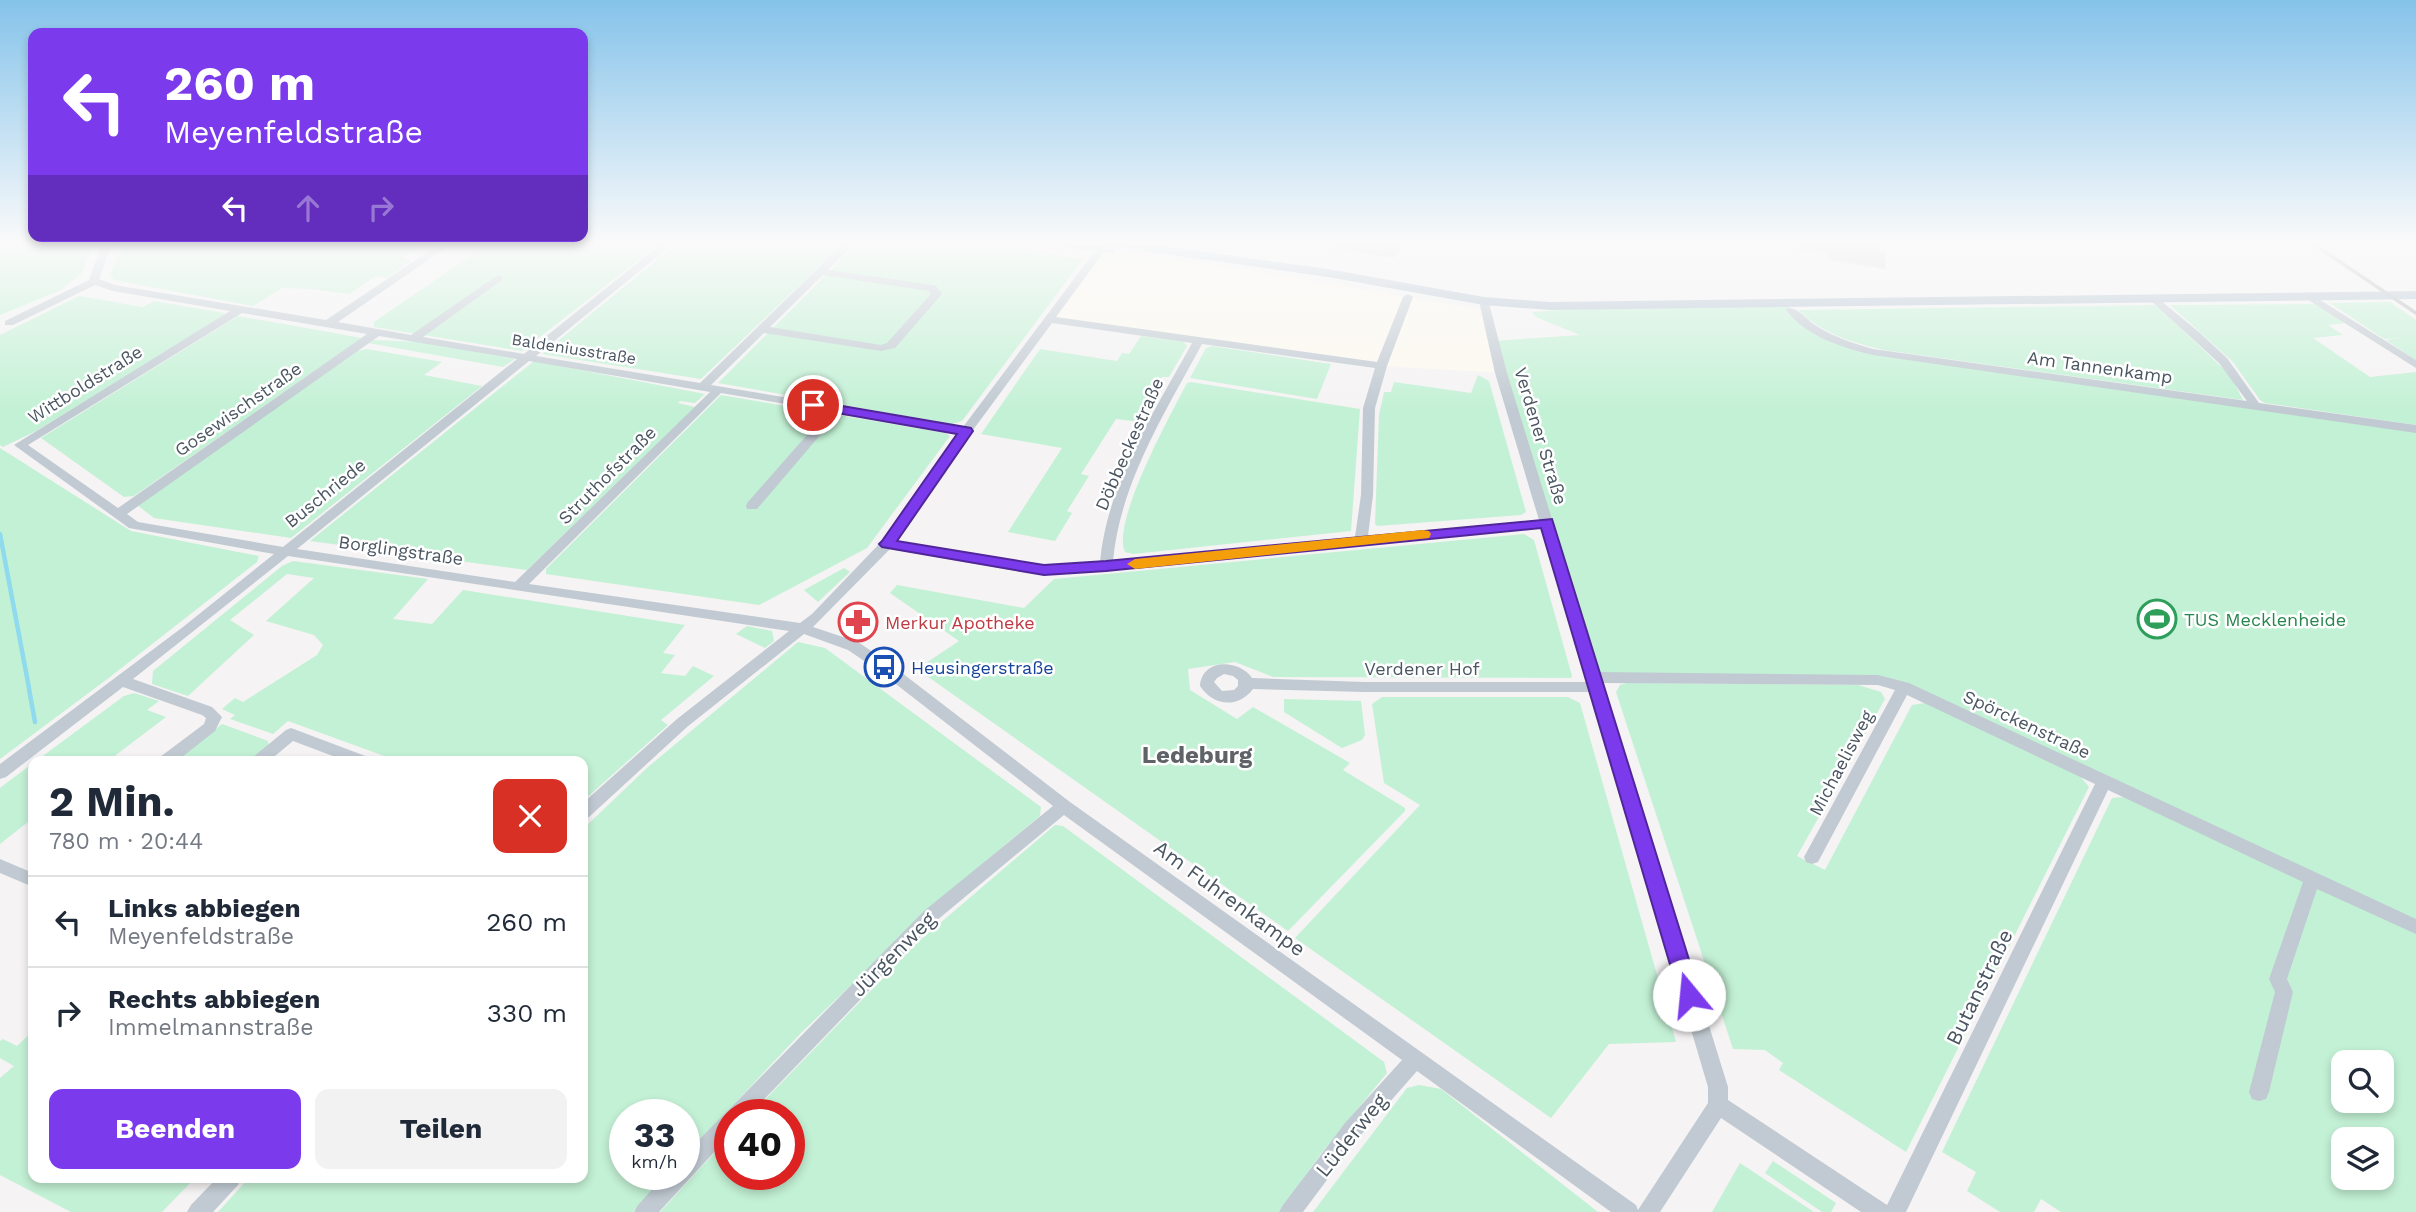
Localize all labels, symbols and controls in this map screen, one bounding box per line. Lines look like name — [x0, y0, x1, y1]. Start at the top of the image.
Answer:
text: 260 m — [164, 54, 315, 112]
icon: left — [49, 56, 140, 147]
text: Meyenfeldstraße — [164, 113, 423, 151]
icon: left — [216, 189, 254, 227]
icon: ahead — [289, 189, 327, 227]
icon: right — [362, 189, 400, 227]
street label: Baldeniusstraße — [510, 330, 638, 368]
street label: Wittboldstraße — [24, 340, 146, 428]
street label: Am Tannenkamp — [2026, 346, 2174, 388]
street label: Gosewischstraße — [171, 357, 305, 461]
street label: Verdener Straße — [1510, 365, 1572, 507]
street label: Döbbeckestraße — [1090, 374, 1168, 514]
pin — [783, 375, 843, 435]
icon: arrive — [794, 386, 832, 424]
street label: Struthofstraße — [554, 422, 660, 528]
street label: Buschriede — [280, 454, 370, 532]
street label: Borglingstraße — [337, 531, 465, 569]
sports icon: TUS Mecklenheide — [2136, 598, 2178, 640]
pharmacy icon: Merkur Apotheke — [837, 601, 879, 643]
place label: TUS Mecklenheide — [2184, 609, 2346, 630]
place label: Merkur Apotheke — [885, 612, 1035, 633]
bus stop icon: Heusingerstraße — [863, 646, 905, 688]
place label: Heusingerstraße — [911, 657, 1054, 678]
street label: Verdener Hof — [1364, 658, 1480, 679]
street label: Spörckenstraße — [1960, 685, 2094, 763]
street label: Michaelisweg — [1805, 707, 1878, 819]
district label: Ledeburg — [1142, 741, 1253, 769]
text: 2 Min. — [49, 777, 175, 826]
button: close — [493, 779, 567, 853]
text: 780 m · 20:44 — [49, 828, 203, 855]
street label: Am Fuhrenkampe — [1149, 835, 1311, 961]
text: Links abbiegen — [108, 893, 301, 923]
icon: left — [49, 903, 87, 941]
street label: Jürgenweg — [846, 906, 941, 1001]
text: 260 m — [486, 907, 567, 937]
text: Meyenfeldstraße — [108, 923, 294, 950]
street label: Butanstraße — [1940, 925, 2018, 1049]
position arrow — [1652, 958, 1726, 1032]
text: Rechts abbiegen — [108, 984, 320, 1014]
icon: right — [49, 994, 87, 1032]
text: 330 m — [487, 998, 567, 1028]
text: Immelmannstraße — [108, 1014, 314, 1041]
map controls — [2331, 1050, 2394, 1190]
button: search — [2331, 1050, 2394, 1113]
street label: Lüderweg — [1310, 1088, 1393, 1182]
button: Beenden — [49, 1089, 301, 1169]
button: Teilen — [315, 1089, 567, 1169]
speed limit sign: 40 — [714, 1099, 805, 1190]
text: 33 — [634, 1114, 675, 1156]
button: layers — [2331, 1127, 2394, 1190]
text: km/h — [631, 1151, 678, 1172]

